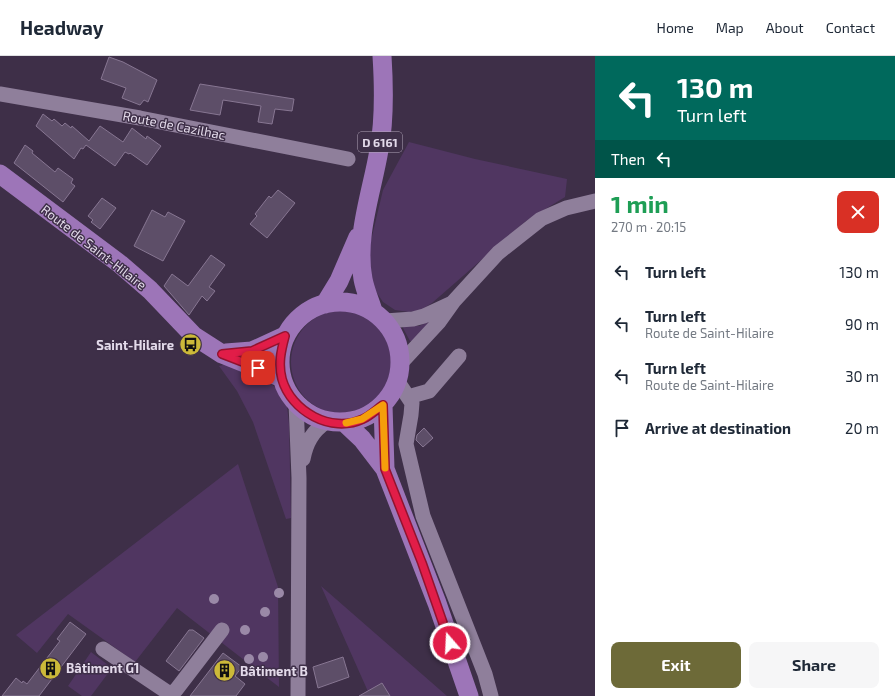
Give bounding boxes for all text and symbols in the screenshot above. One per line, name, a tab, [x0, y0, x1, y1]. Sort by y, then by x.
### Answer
text: Headway	[20, 16, 104, 39]
text: Home	[657, 19, 694, 36]
text: Map	[716, 19, 744, 36]
text: About	[766, 19, 804, 36]
text: Contact	[826, 19, 875, 36]
text: 130 m	[677, 70, 753, 104]
icon: left	[611, 72, 663, 124]
text: Turn left	[677, 104, 747, 126]
street label: Route de Cazilhac	[121, 107, 227, 143]
road number: D 6161	[358, 132, 402, 152]
icon: left	[653, 148, 675, 170]
text: Then	[611, 150, 645, 168]
text: 1 min	[611, 189, 669, 218]
button: close	[837, 191, 879, 233]
street label: Route de Saint-Hilaire	[38, 201, 150, 293]
text: 270 m · 20:15	[611, 219, 686, 235]
icon: left	[611, 261, 633, 283]
text: Turn left	[645, 263, 706, 281]
text: 130 m	[839, 263, 879, 281]
text: Turn left	[645, 307, 706, 325]
icon: left	[611, 313, 633, 335]
text: 90 m	[845, 315, 879, 333]
text: Route de Saint-Hilaire	[645, 325, 774, 341]
bus stop icon: Saint-Hilaire	[177, 332, 203, 358]
place label: Saint-Hilaire	[96, 337, 174, 353]
pin	[241, 351, 275, 385]
icon: arrive	[247, 357, 269, 379]
text: Turn left	[645, 359, 706, 377]
icon: left	[611, 365, 633, 387]
text: 30 m	[845, 367, 879, 385]
text: Route de Saint-Hilaire	[645, 377, 774, 393]
icon: arrive	[611, 417, 633, 439]
text: Arrive at destination	[645, 419, 791, 437]
text: 20 m	[845, 419, 879, 437]
position arrow	[429, 622, 471, 664]
button: Exit	[611, 642, 741, 688]
button: Share	[749, 642, 879, 688]
building icon: Bâtiment G1	[37, 655, 63, 681]
building icon: Bâtiment B	[211, 658, 237, 684]
place label: Bâtiment G1	[66, 660, 139, 676]
place label: Bâtiment B	[240, 663, 308, 679]

